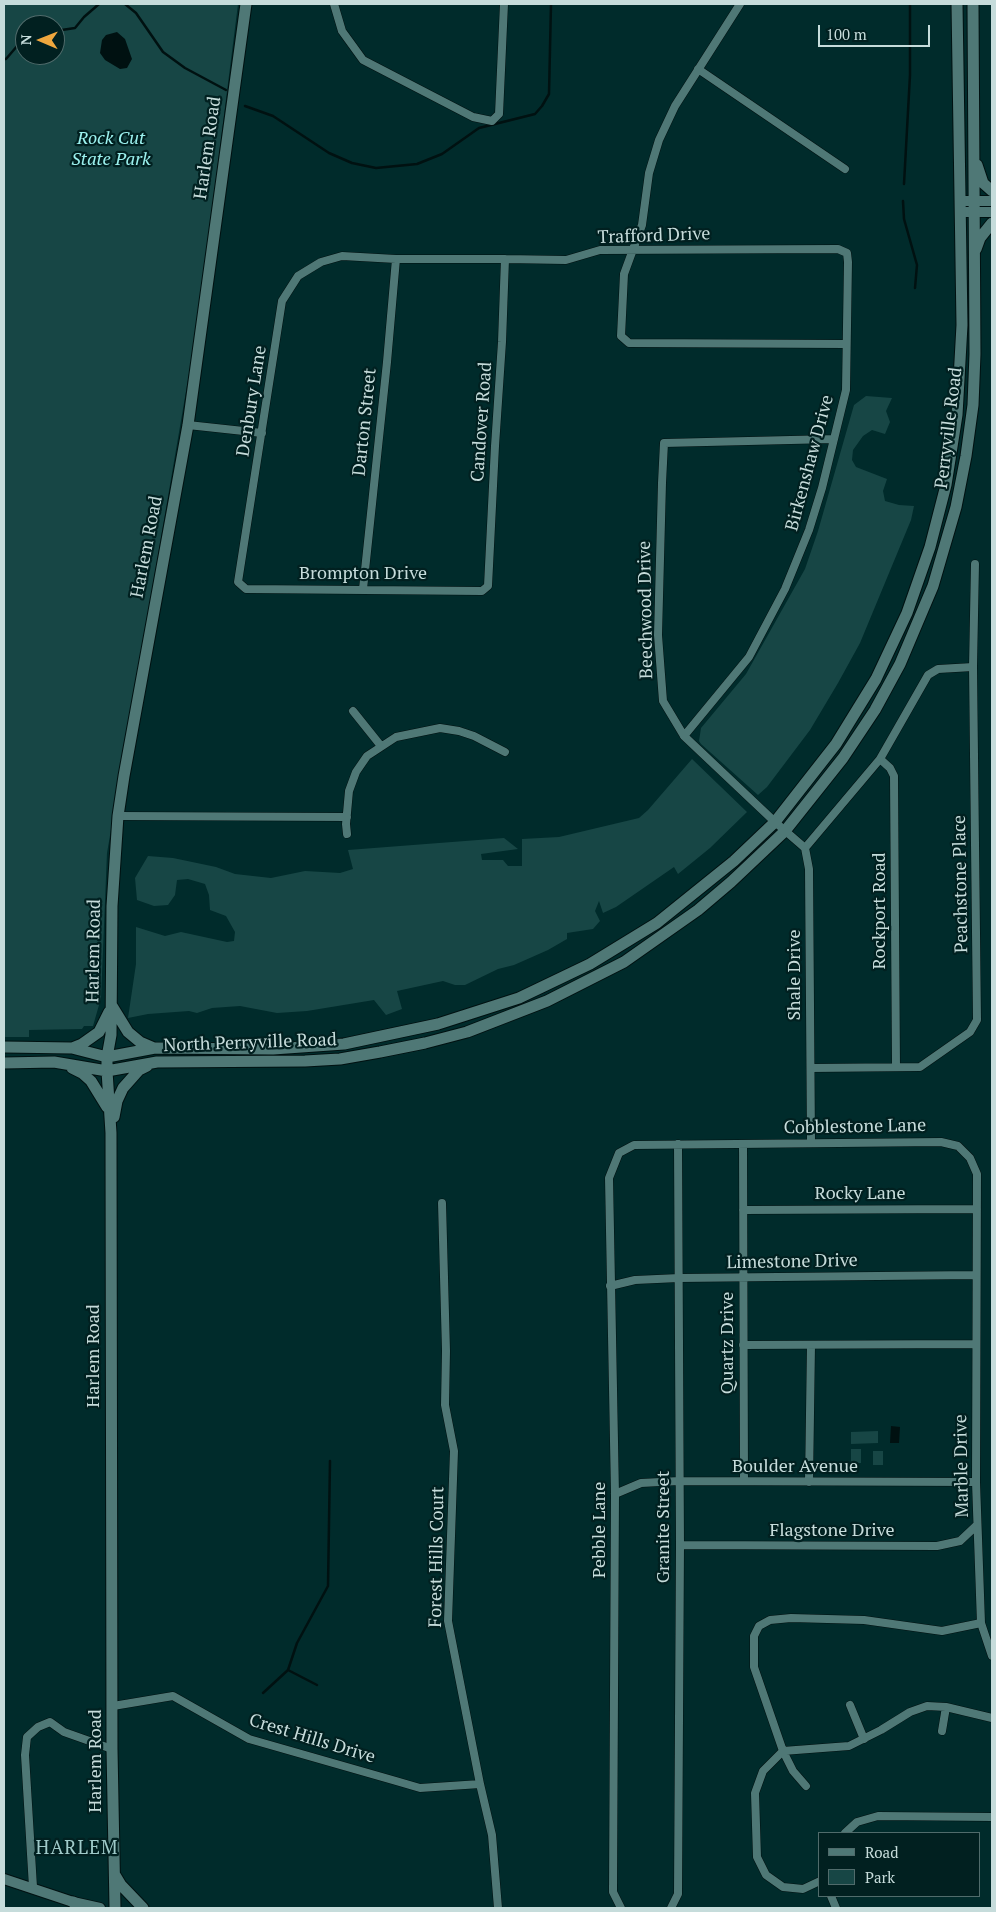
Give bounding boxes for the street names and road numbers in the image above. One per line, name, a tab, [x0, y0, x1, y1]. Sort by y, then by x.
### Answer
street label: Harlem Road	[190, 95, 226, 201]
street label: Trafford Drive	[597, 223, 711, 249]
street label: Denbury Lane	[233, 344, 271, 458]
street label: Candover Road	[467, 361, 497, 483]
street label: Perryville Road	[931, 366, 967, 490]
street label: Darton Street	[349, 367, 381, 477]
street label: Birkenshaw Drive	[781, 393, 839, 533]
street label: Harlem Road	[127, 494, 167, 600]
street label: Beechwood Drive	[634, 541, 658, 679]
street label: Brompton Drive	[299, 563, 427, 585]
street label: Peachstone Place	[949, 815, 973, 953]
street label: Rockport Road	[869, 852, 891, 970]
street label: Harlem Road	[82, 899, 106, 1003]
street label: Shale Drive	[784, 929, 806, 1021]
street label: North Perryville Road	[163, 1029, 337, 1057]
street label: Cobblestone Lane	[784, 1115, 926, 1139]
street label: Rocky Lane	[815, 1183, 905, 1205]
street label: Limestone Drive	[726, 1250, 858, 1274]
street label: Quartz Drive	[717, 1292, 739, 1394]
street label: Harlem Road	[83, 1304, 105, 1408]
street label: Marble Drive	[950, 1414, 974, 1518]
street label: Boulder Avenue	[732, 1456, 858, 1478]
street label: Granite Street	[653, 1471, 675, 1583]
street label: Pebble Lane	[589, 1482, 611, 1578]
street label: Forest Hills Court	[425, 1486, 449, 1628]
street label: Flagstone Drive	[769, 1520, 895, 1542]
street label: Harlem Road	[85, 1709, 107, 1813]
street label: Crest Hills Drive	[246, 1710, 378, 1768]

